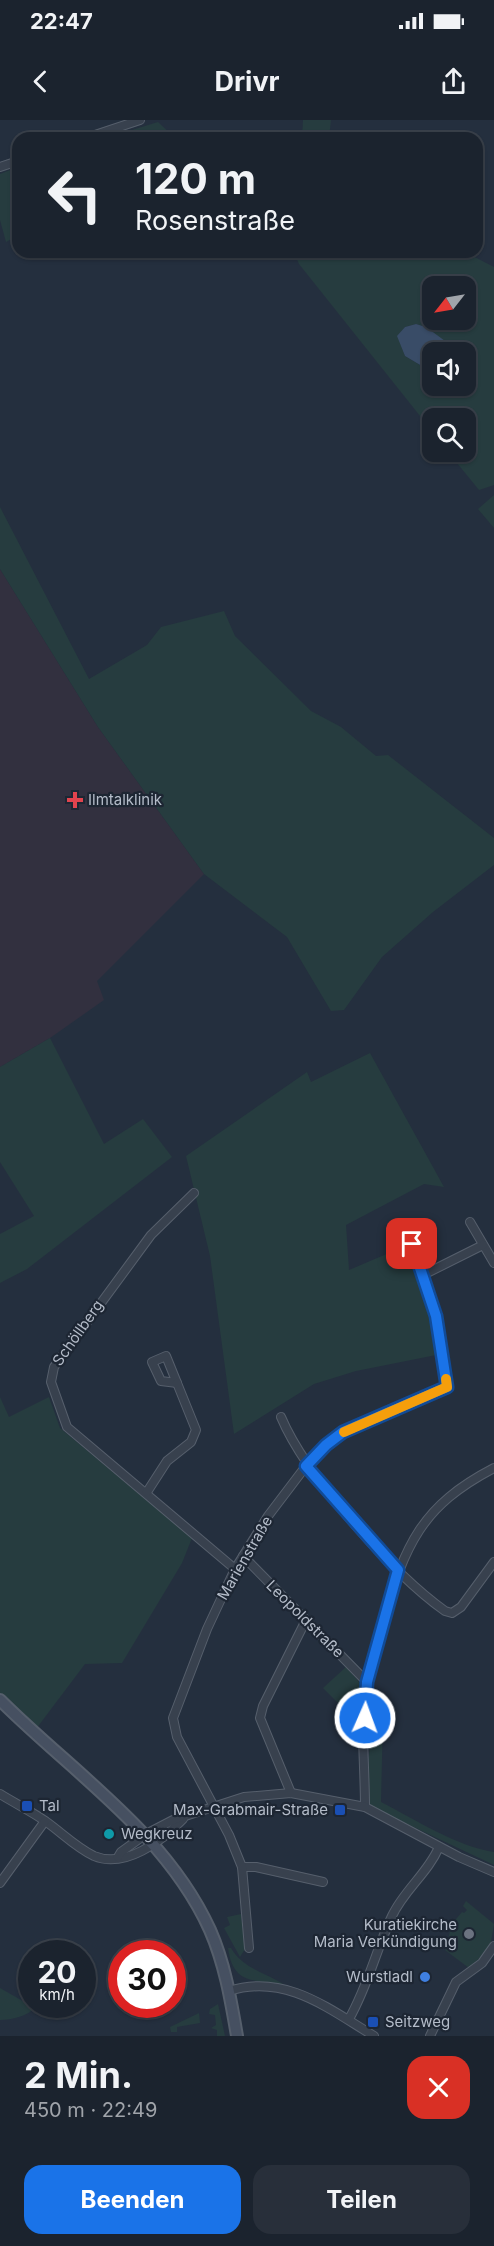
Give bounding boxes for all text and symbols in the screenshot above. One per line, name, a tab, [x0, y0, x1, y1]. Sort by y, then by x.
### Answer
text: 22:47	[30, 8, 93, 34]
icon: back	[24, 65, 57, 98]
text: Drivr	[214, 65, 280, 98]
icon: share	[437, 65, 470, 98]
text: 120 m	[135, 153, 256, 204]
icon: left	[36, 156, 114, 234]
text: Rosenstraße	[135, 204, 295, 237]
north arrow	[422, 276, 476, 330]
map controls	[422, 276, 476, 462]
button: sound	[422, 342, 476, 396]
button: search	[422, 408, 476, 462]
place label: Ilmtalklinik	[88, 790, 163, 809]
marker: Ilmtalklinik	[66, 791, 84, 809]
pin	[386, 1218, 437, 1269]
icon: arrive	[395, 1227, 428, 1260]
street label: Schöllberg	[48, 1296, 107, 1369]
street label: Marienstraße	[213, 1512, 276, 1603]
street label: Leopoldstraße	[263, 1576, 348, 1661]
position arrow	[333, 1686, 397, 1750]
place label: Tal	[39, 1796, 60, 1815]
marker: Tal	[20, 1799, 34, 1813]
place label: Max-Grabmair-Straße	[173, 1800, 328, 1819]
marker: Max-Grabmair-Straße	[333, 1803, 347, 1817]
place label: Wegkreuz	[121, 1824, 193, 1843]
marker: Wegkreuz	[102, 1827, 116, 1841]
place label: Kuratiekirche Maria Verkündigung	[314, 1915, 457, 1951]
marker: Kuratiekirche Maria Verkündigung	[462, 1927, 476, 1941]
speed limit sign: 30	[108, 1940, 186, 2018]
text: 20	[37, 1954, 77, 1990]
place label: Wurstladl	[346, 1967, 413, 1986]
marker: Wurstladl	[418, 1970, 432, 1984]
text: km/h	[39, 1985, 75, 2004]
place label: Seitzweg	[385, 2012, 450, 2031]
marker: Seitzweg	[366, 2015, 380, 2029]
text: 2 Min.	[24, 2053, 133, 2097]
button: close	[407, 2056, 470, 2119]
text: 450 m · 22:49	[24, 2098, 157, 2122]
button: Beenden	[24, 2165, 241, 2234]
button: Teilen	[253, 2165, 470, 2234]

